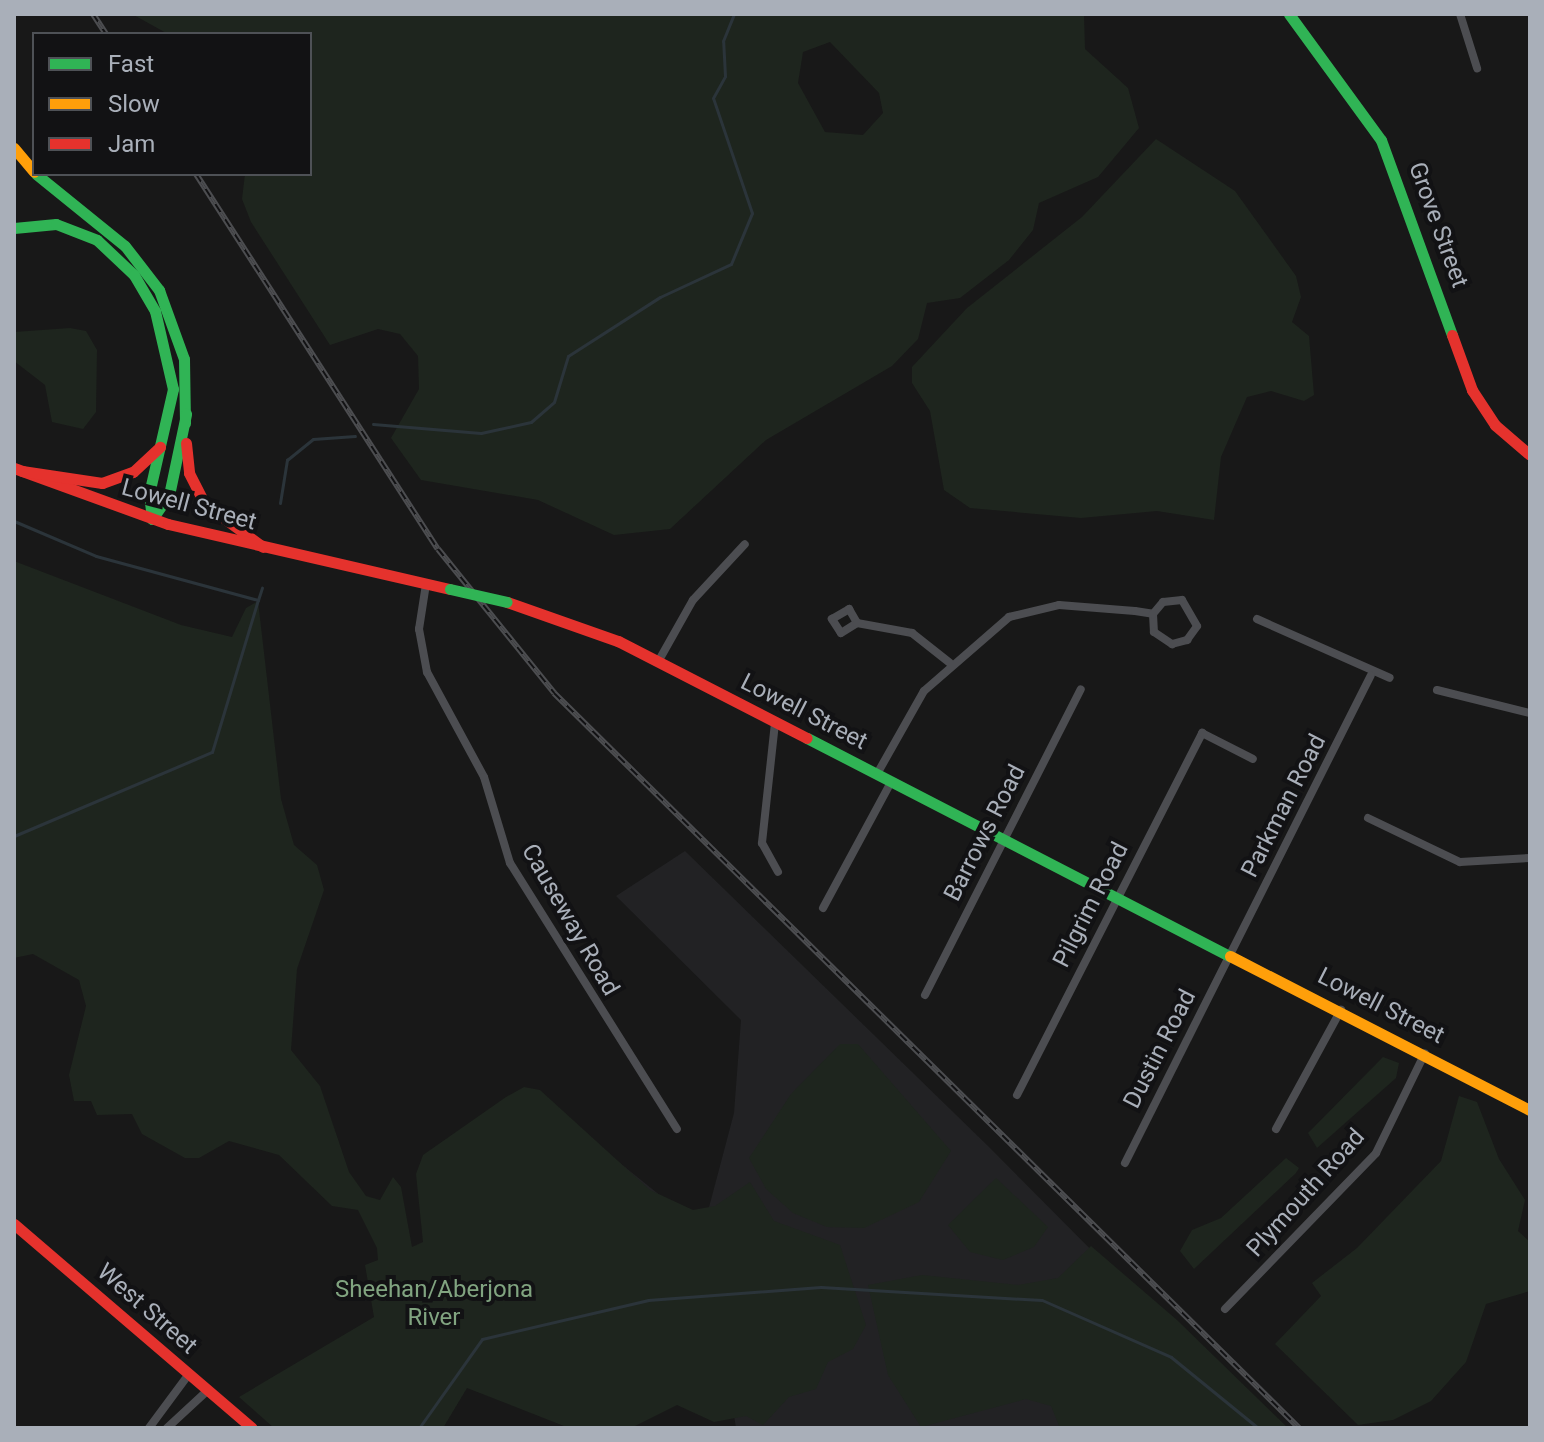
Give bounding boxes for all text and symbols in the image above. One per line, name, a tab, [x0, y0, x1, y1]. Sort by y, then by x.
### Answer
legend	[32, 32, 312, 176]
text: Fast	[108, 50, 154, 78]
text: Slow	[108, 90, 160, 118]
text: Jam	[108, 130, 155, 158]
street label: Grove Street	[1402, 158, 1474, 292]
street label: Lowell Street	[118, 473, 260, 537]
street label: Lowell Street	[736, 668, 872, 756]
street label: Parkman Road	[1236, 730, 1332, 882]
street label: Barrows Road	[938, 760, 1032, 906]
street label: Pilgrim Road	[1047, 838, 1135, 972]
street label: Causeway Road	[515, 839, 625, 1001]
street label: Lowell Street	[1313, 962, 1449, 1050]
street label: Dustin Road	[1118, 985, 1202, 1113]
street label: Plymouth Road	[1241, 1123, 1371, 1263]
street label: West Street	[91, 1258, 203, 1360]
park label: Sheehan/Aberjona River	[335, 1276, 533, 1332]

